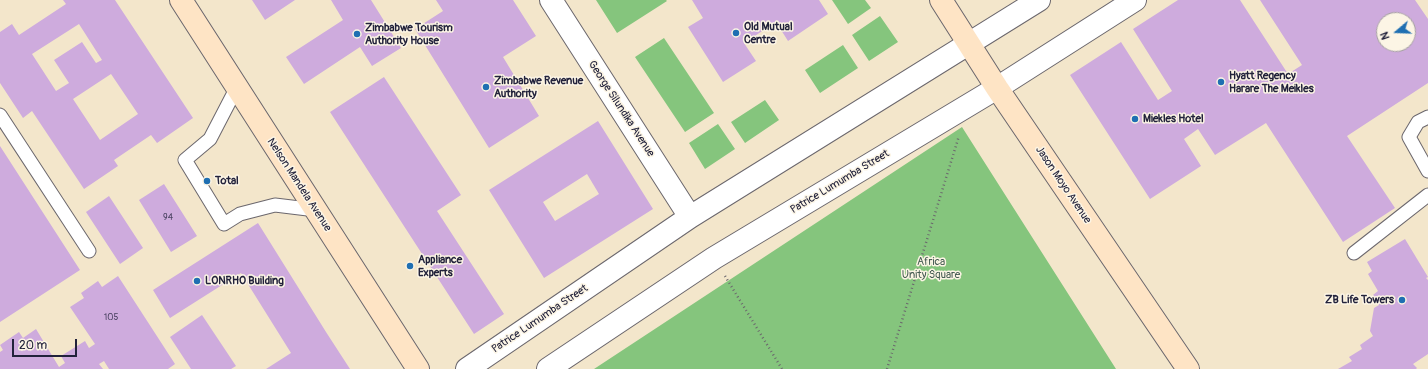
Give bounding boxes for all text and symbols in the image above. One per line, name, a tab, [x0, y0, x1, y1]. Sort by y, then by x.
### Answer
north arrow	[1376, 12, 1416, 52]
place label: Old Mutual Centre	[744, 20, 793, 46]
place label: Zimbabwe Tourism Authority House	[365, 21, 453, 47]
marker: Old Mutual Centre	[731, 28, 741, 38]
marker: Zimbabwe Tourism Authority House	[352, 29, 362, 39]
text: N	[1378, 30, 1392, 41]
street label: George Silundika Avenue	[585, 58, 657, 160]
place label: Hyatt Regency Harare The Meikles	[1229, 69, 1314, 95]
place label: Zimbabwe Revenue Authority	[494, 74, 583, 100]
marker: Hyatt Regency Harare The Meikles	[1216, 77, 1226, 87]
marker: Zimbabwe Revenue Authority	[481, 82, 491, 92]
place label: Miekles Hotel	[1143, 112, 1204, 126]
marker: Miekles Hotel	[1130, 114, 1140, 124]
street label: Nelson Mandela Avenue	[264, 136, 334, 234]
street label: Jason Moyo Avenue	[1032, 144, 1094, 226]
street label: Patrice Lumumba Street	[788, 147, 892, 217]
place label: Total	[215, 174, 239, 188]
marker: Total	[202, 176, 212, 186]
house number: 94	[163, 213, 173, 223]
place label: Appliance Experts	[418, 253, 462, 279]
park label: Africa Unity Square	[902, 255, 960, 281]
marker: Appliance Experts	[405, 261, 415, 271]
place label: LONRHO Building	[205, 274, 284, 288]
marker: LONRHO Building	[192, 276, 202, 286]
street label: Patrice Lumumba Street	[489, 282, 591, 356]
place label: ZB Life Towers	[1325, 293, 1394, 307]
marker: ZB Life Towers	[1397, 295, 1407, 305]
house number: 105	[104, 313, 118, 323]
scale bar	[14, 331, 79, 357]
text: 20 m	[19, 338, 47, 353]

